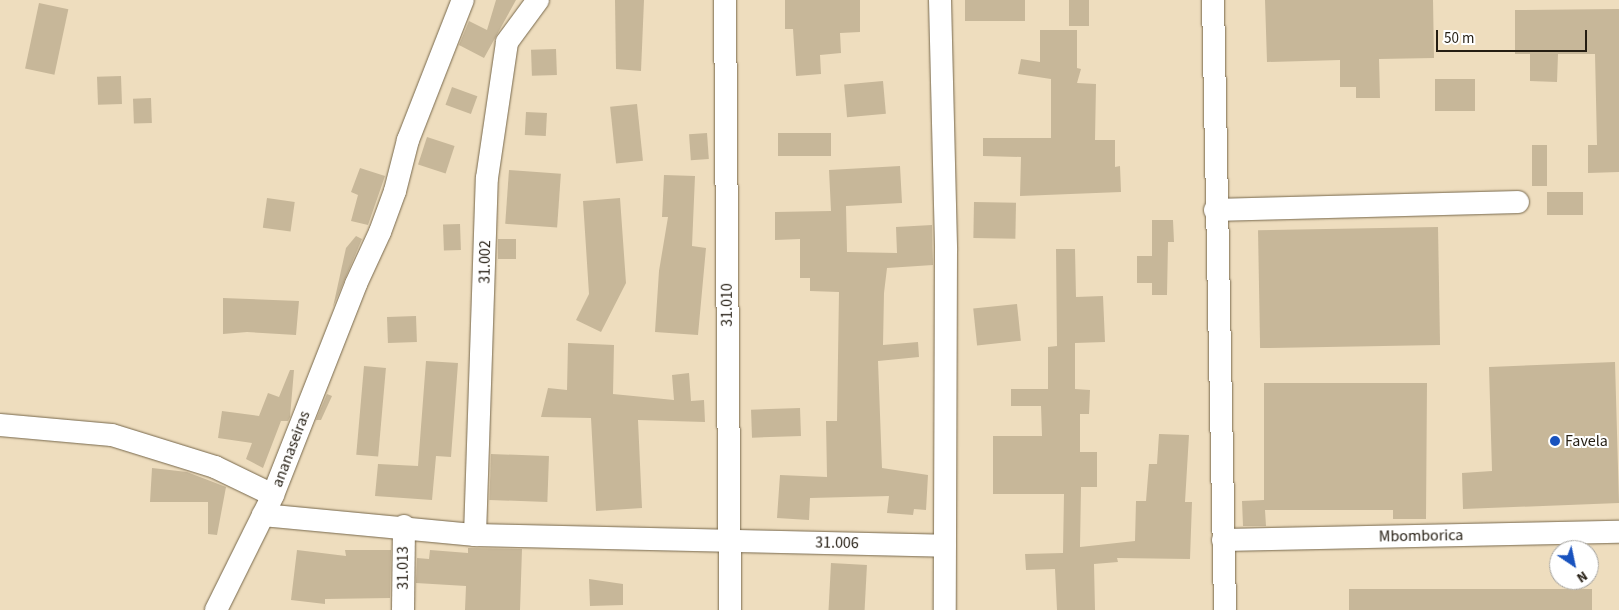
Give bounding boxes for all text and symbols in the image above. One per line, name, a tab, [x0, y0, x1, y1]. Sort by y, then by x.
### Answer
scale bar	[1439, 20, 1590, 52]
text: 50 m	[1444, 28, 1474, 49]
street label: 31.002	[475, 240, 495, 284]
street label: 31.010	[717, 283, 737, 327]
street label: ananaseiras	[268, 408, 314, 490]
place label: Favela	[1565, 431, 1608, 451]
marker: Favela	[1549, 435, 1561, 447]
street label: Mbomborica	[1379, 526, 1463, 546]
street label: 31.006	[815, 533, 859, 553]
north arrow	[1549, 540, 1599, 590]
street label: 31.013	[393, 546, 413, 590]
text: N	[1572, 566, 1591, 588]

